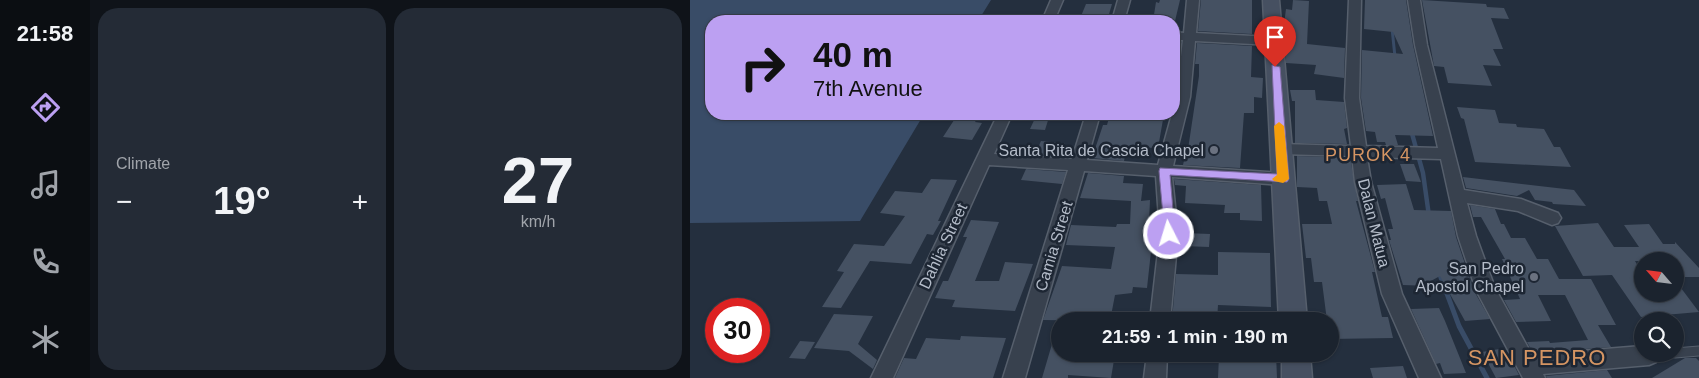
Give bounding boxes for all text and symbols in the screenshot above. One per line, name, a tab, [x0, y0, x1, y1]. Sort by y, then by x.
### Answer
pin	[1254, 16, 1296, 67]
text: 21:58	[17, 21, 73, 46]
icon: arrive	[1261, 23, 1289, 51]
icon: right	[730, 35, 795, 100]
text: 40 m	[813, 35, 893, 74]
text: 7th Avenue	[813, 76, 923, 101]
icon: directions	[28, 90, 63, 125]
place label: Santa Rita de Cascia Chapel	[999, 142, 1204, 159]
text: 27	[502, 144, 574, 217]
marker: Santa Rita de Cascia Chapel	[1208, 144, 1220, 156]
district label: PUROK 4	[1325, 145, 1411, 165]
text: Climate	[116, 155, 170, 172]
icon: music	[28, 167, 63, 202]
street label: Dalan Matua	[1355, 177, 1393, 269]
text: 19°	[213, 180, 271, 222]
text: −	[116, 186, 132, 217]
text: +	[352, 186, 368, 217]
street label: Camia Street	[1032, 198, 1076, 293]
street label: Dahlia Street	[916, 200, 970, 292]
position arrow	[1142, 207, 1194, 259]
text: km/h	[521, 213, 555, 230]
icon: phone	[28, 244, 63, 279]
north arrow	[1634, 252, 1684, 302]
map controls	[1634, 252, 1684, 362]
place label: San Pedro Apostol Chapel	[1415, 260, 1524, 295]
marker: San Pedro Apostol Chapel	[1528, 271, 1540, 283]
speed limit sign: 30	[705, 298, 770, 363]
button: search	[1634, 312, 1684, 362]
icon: climate	[28, 322, 63, 357]
text: 21:59 · 1 min · 190 m	[1102, 326, 1288, 347]
district label: SAN PEDRO	[1468, 345, 1606, 370]

